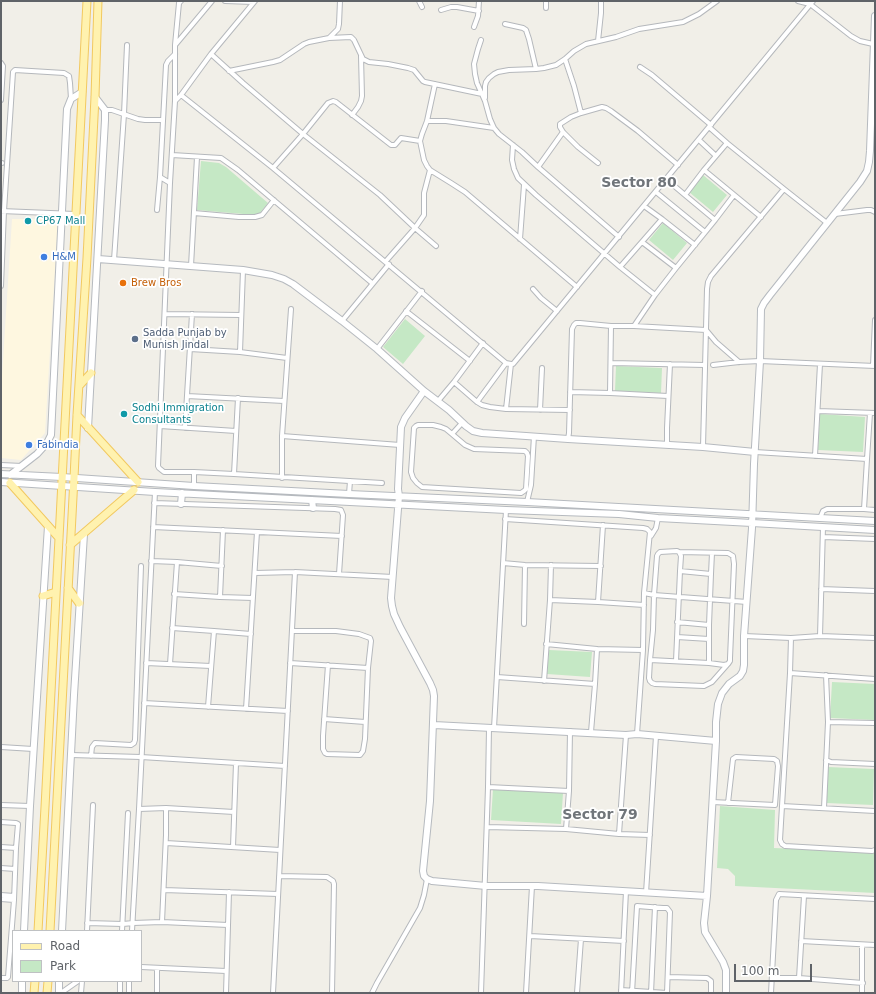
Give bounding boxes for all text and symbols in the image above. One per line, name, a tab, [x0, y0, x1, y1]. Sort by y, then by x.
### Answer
district label: Sector 80	[601, 175, 677, 191]
place label: CP67 Mall	[36, 215, 85, 227]
marker: CP67 Mall	[23, 216, 33, 226]
place label: H&M	[52, 251, 76, 263]
marker: H&M	[39, 252, 49, 262]
place label: Brew Bros	[131, 277, 181, 289]
marker: Brew Bros	[118, 278, 128, 288]
place label: Sadda Punjab by Munish Jindal	[143, 327, 227, 350]
marker: Sadda Punjab by Munish Jindal	[130, 334, 140, 344]
place label: Sodhi Immigration Consultants	[132, 402, 224, 426]
marker: Sodhi Immigration Consultants	[119, 409, 129, 419]
place label: Fabindia	[37, 439, 79, 451]
marker: Fabindia	[24, 440, 34, 450]
district label: Sector 79	[562, 807, 638, 823]
legend	[12, 930, 142, 982]
text: Road	[50, 939, 80, 953]
scale bar	[736, 956, 814, 982]
text: Park	[50, 959, 76, 973]
text: 100 m	[741, 964, 779, 978]

